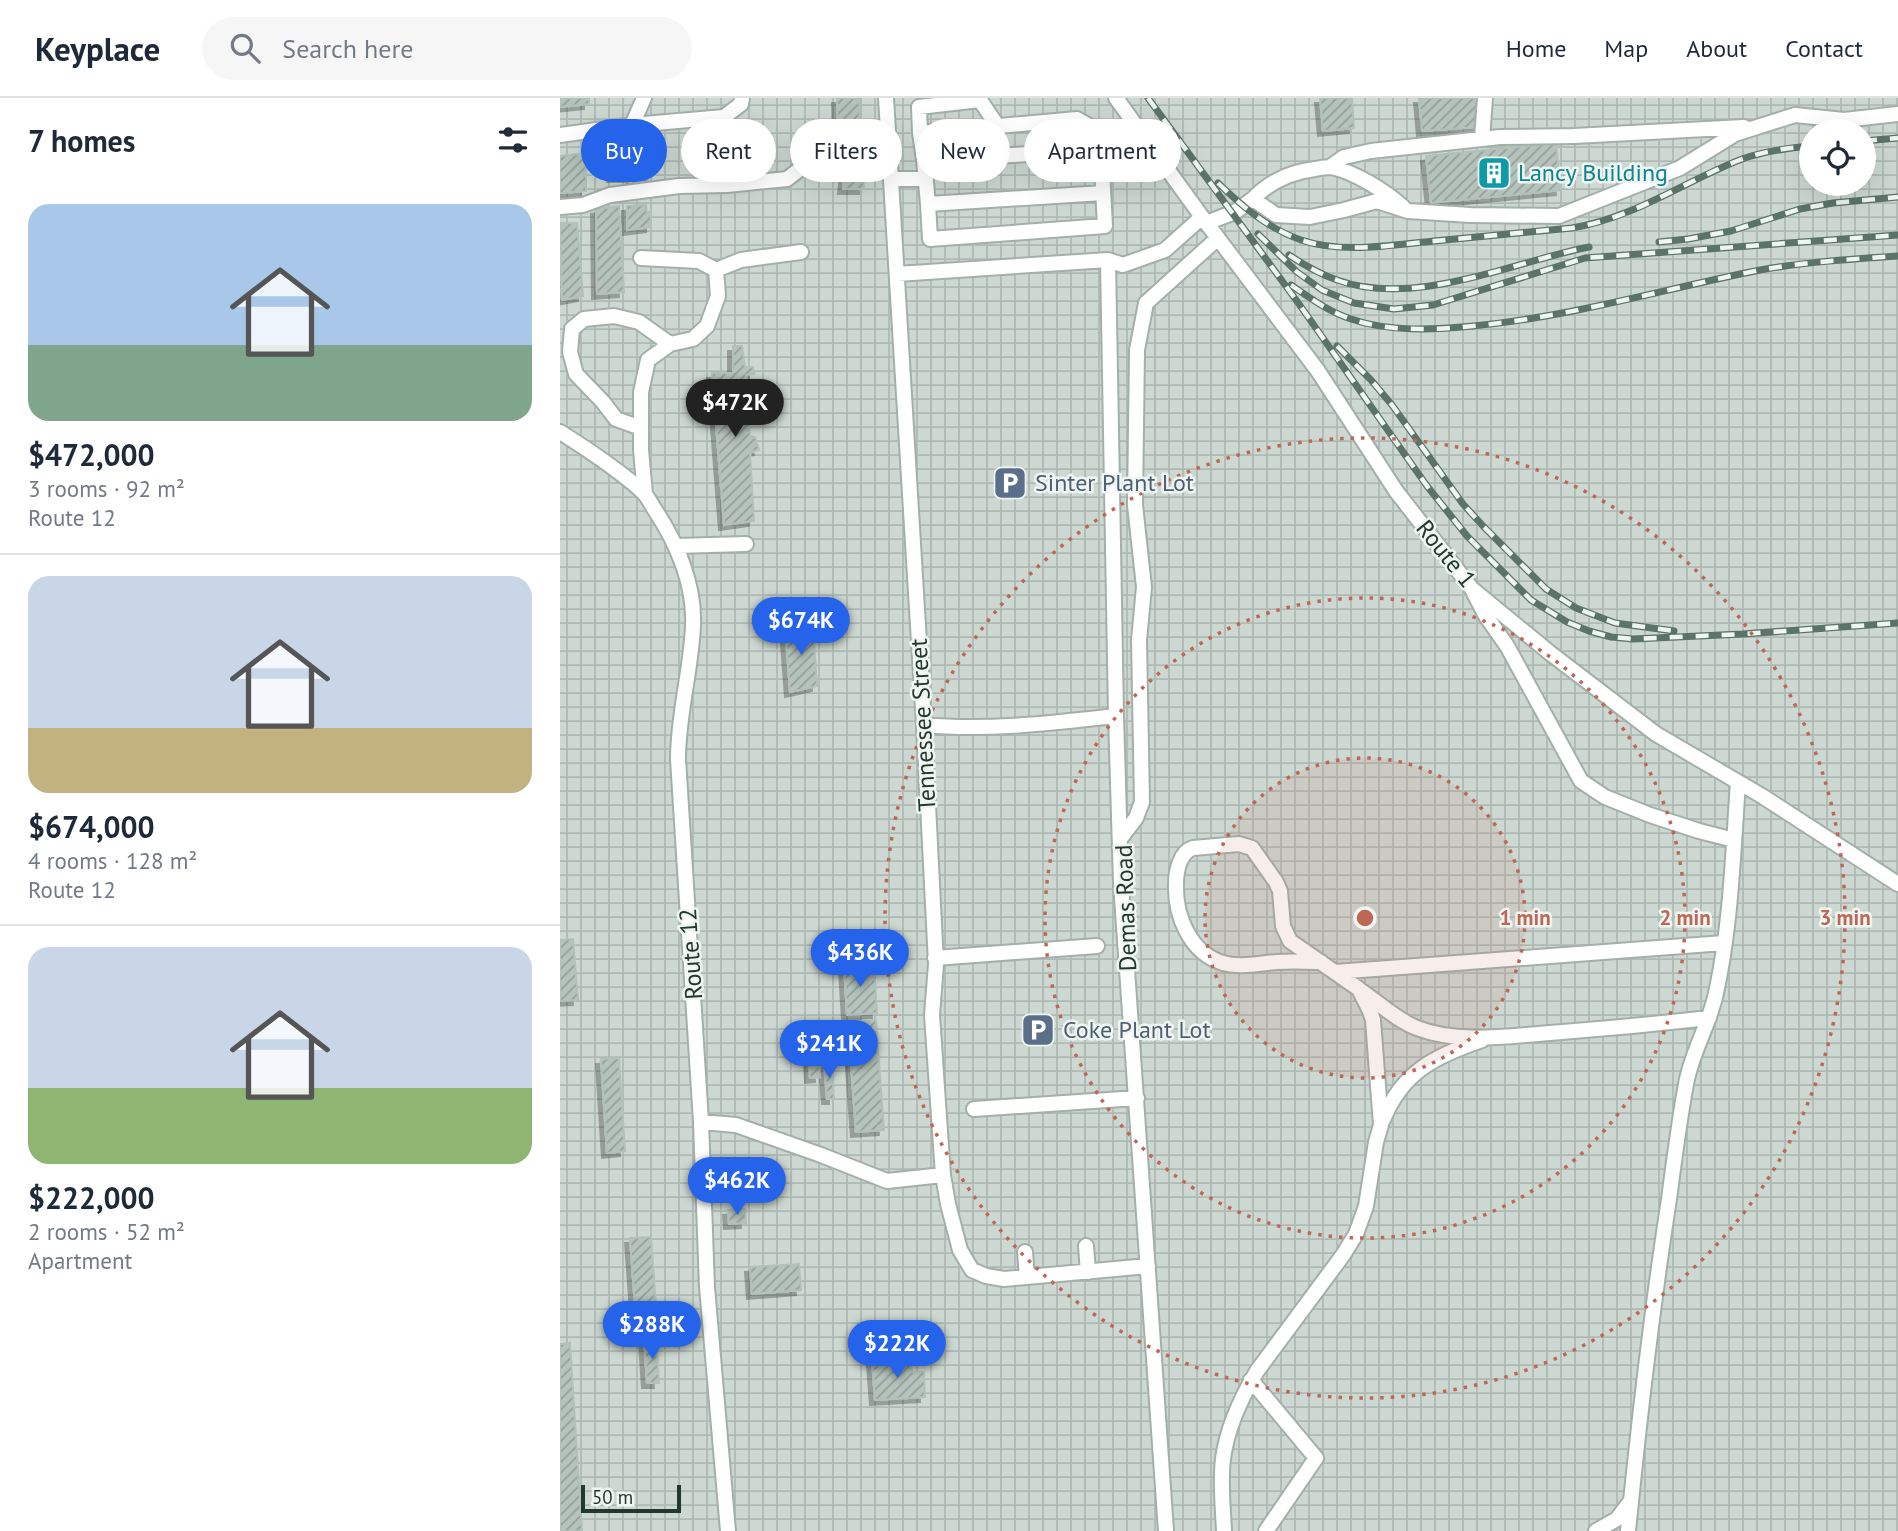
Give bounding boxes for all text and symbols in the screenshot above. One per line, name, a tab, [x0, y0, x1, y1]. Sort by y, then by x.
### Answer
search box	[202, 17, 692, 80]
text: Keyplace	[35, 27, 160, 70]
icon: search	[226, 29, 264, 67]
text: Search here	[282, 32, 413, 65]
text: Home	[1506, 33, 1566, 64]
text: Map	[1604, 33, 1648, 64]
text: About	[1686, 33, 1747, 64]
text: Contact	[1785, 33, 1863, 64]
chip: Buy	[581, 119, 667, 182]
chip: Rent	[681, 119, 776, 182]
chip: Filters	[790, 119, 902, 182]
chip: New	[916, 119, 1010, 182]
chip: Apartment	[1024, 119, 1181, 182]
map controls	[1799, 119, 1876, 196]
button: locate	[1799, 119, 1876, 196]
text: 7 homes	[28, 121, 136, 160]
icon: filters	[494, 121, 532, 159]
building icon: Lancy Building	[1475, 154, 1513, 192]
place label: Lancy Building	[1518, 157, 1668, 188]
icon: home	[217, 249, 343, 375]
pin: $472K	[686, 380, 784, 439]
text: $472K	[702, 387, 768, 416]
text: $472,000	[28, 435, 155, 474]
parking icon: Sinter Plant Lot	[991, 464, 1029, 502]
place label: Sinter Plant Lot	[1035, 467, 1194, 498]
text: 3 rooms · 92 m²	[28, 474, 185, 503]
text: Route 12	[28, 503, 116, 532]
street label: Route 1	[1410, 513, 1483, 594]
pin: $674K	[752, 598, 850, 657]
text: $674K	[768, 605, 834, 634]
icon: home	[217, 621, 343, 747]
street label: Tennessee Street	[902, 638, 943, 812]
text: $674,000	[28, 807, 155, 846]
street label: Demas Road	[1108, 844, 1143, 972]
text: 4 rooms · 128 m²	[28, 846, 197, 875]
text: Route 12	[28, 875, 116, 904]
text: 1 min	[1499, 904, 1551, 931]
text: 2 min	[1659, 904, 1711, 931]
text: 3 min	[1819, 904, 1871, 931]
centre of rings	[1353, 906, 1377, 930]
street label: Route 12	[672, 907, 709, 1001]
pin: $436K	[811, 930, 909, 989]
text: $436K	[827, 937, 893, 966]
icon: home	[217, 992, 343, 1118]
parking icon: Coke Plant Lot	[1019, 1011, 1057, 1049]
place label: Coke Plant Lot	[1063, 1014, 1211, 1045]
pin: $241K	[780, 1020, 878, 1080]
text: $241K	[796, 1028, 862, 1057]
pin: $462K	[688, 1158, 786, 1217]
text: $462K	[704, 1165, 770, 1194]
text: $222,000	[28, 1178, 155, 1217]
text: 2 rooms · 52 m²	[28, 1217, 185, 1246]
text: Apartment	[28, 1246, 132, 1275]
pin: $288K	[603, 1302, 701, 1361]
text: $288K	[619, 1309, 685, 1338]
pin: $222K	[848, 1320, 946, 1380]
text: $222K	[864, 1328, 930, 1357]
scale bar	[581, 1482, 681, 1514]
text: 50 m	[592, 1485, 633, 1509]

